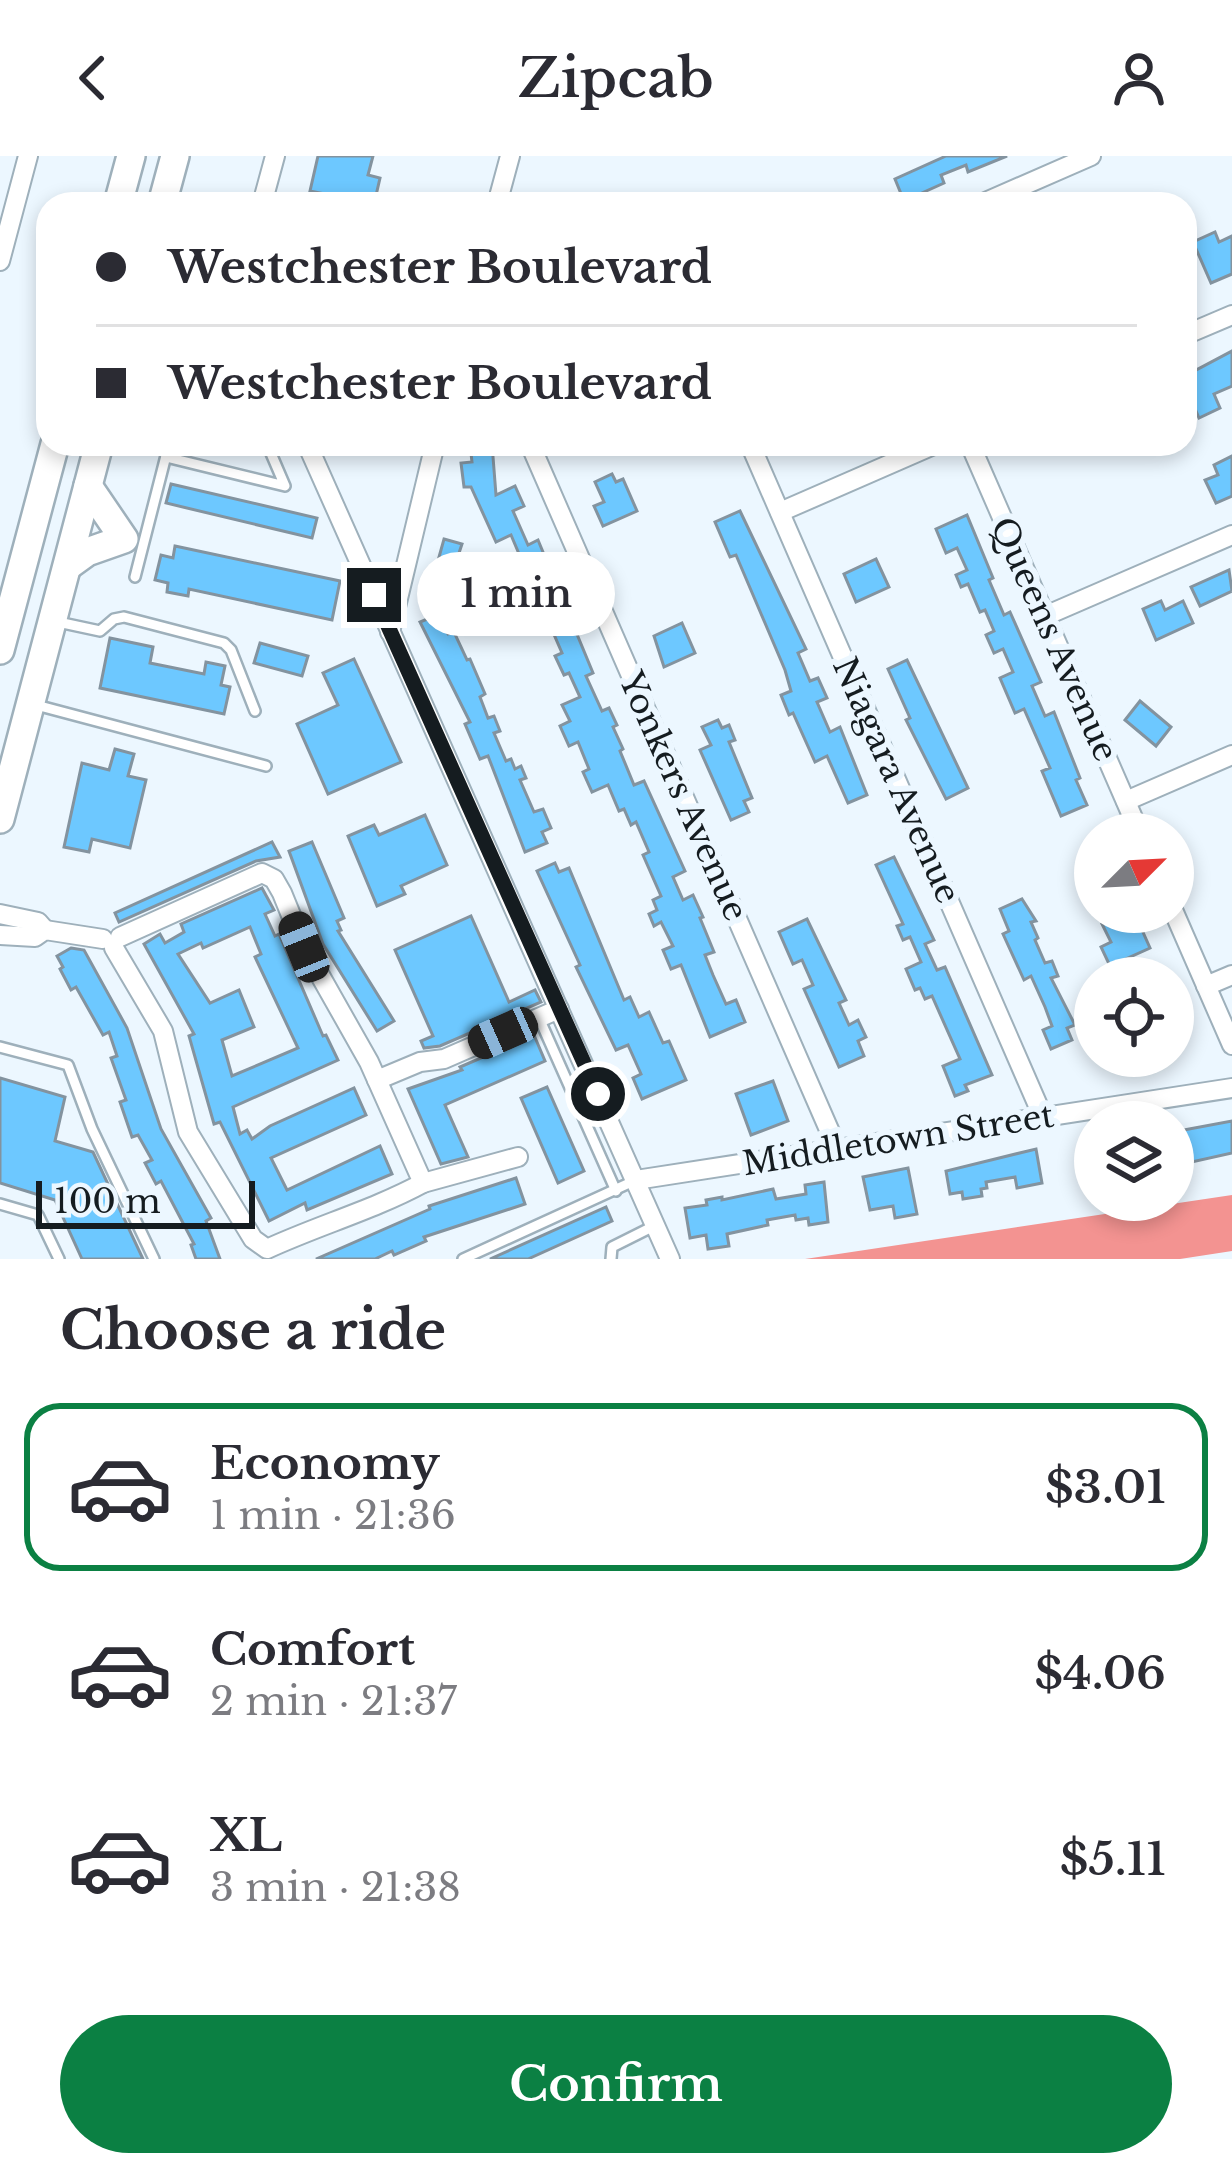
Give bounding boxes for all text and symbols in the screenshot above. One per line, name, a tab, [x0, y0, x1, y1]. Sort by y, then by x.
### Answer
icon: back	[60, 45, 126, 111]
text: Zipcab	[518, 45, 714, 112]
icon: person	[1106, 45, 1172, 111]
text: Westchester Boulevard	[168, 239, 712, 295]
text: Westchester Boulevard	[168, 355, 712, 411]
street label: Queens Avenue	[982, 511, 1127, 768]
callout: 1 min	[416, 553, 614, 637]
route end	[347, 568, 401, 622]
text: 1 min	[460, 569, 572, 618]
street label: Niagara Avenue	[824, 651, 969, 909]
street label: Yonkers Avenue	[610, 665, 757, 927]
north arrow	[1074, 813, 1194, 933]
map controls	[1074, 813, 1194, 1221]
car	[274, 907, 334, 987]
button: locate	[1074, 957, 1194, 1077]
car	[463, 1002, 543, 1064]
route start	[571, 1067, 625, 1121]
street label: Middletown Street	[740, 1095, 1057, 1184]
button: layers	[1074, 1101, 1194, 1221]
scale bar	[36, 1175, 255, 1228]
text: 100 m	[54, 1181, 161, 1222]
text: Choose a ride	[60, 1297, 446, 1364]
icon: car	[66, 1433, 174, 1541]
text: Economy	[210, 1435, 440, 1491]
text: $3.01	[1045, 1459, 1166, 1515]
text: 1 min · 21:36	[210, 1491, 456, 1540]
icon: car	[66, 1619, 174, 1727]
text: Comfort	[210, 1621, 415, 1677]
text: $4.06	[1034, 1645, 1166, 1701]
text: 2 min · 21:37	[210, 1677, 457, 1726]
icon: car	[66, 1805, 174, 1913]
text: XL	[210, 1807, 282, 1863]
text: $5.11	[1060, 1831, 1166, 1887]
text: 3 min · 21:38	[210, 1863, 461, 1912]
button: Confirm	[60, 2015, 1172, 2153]

